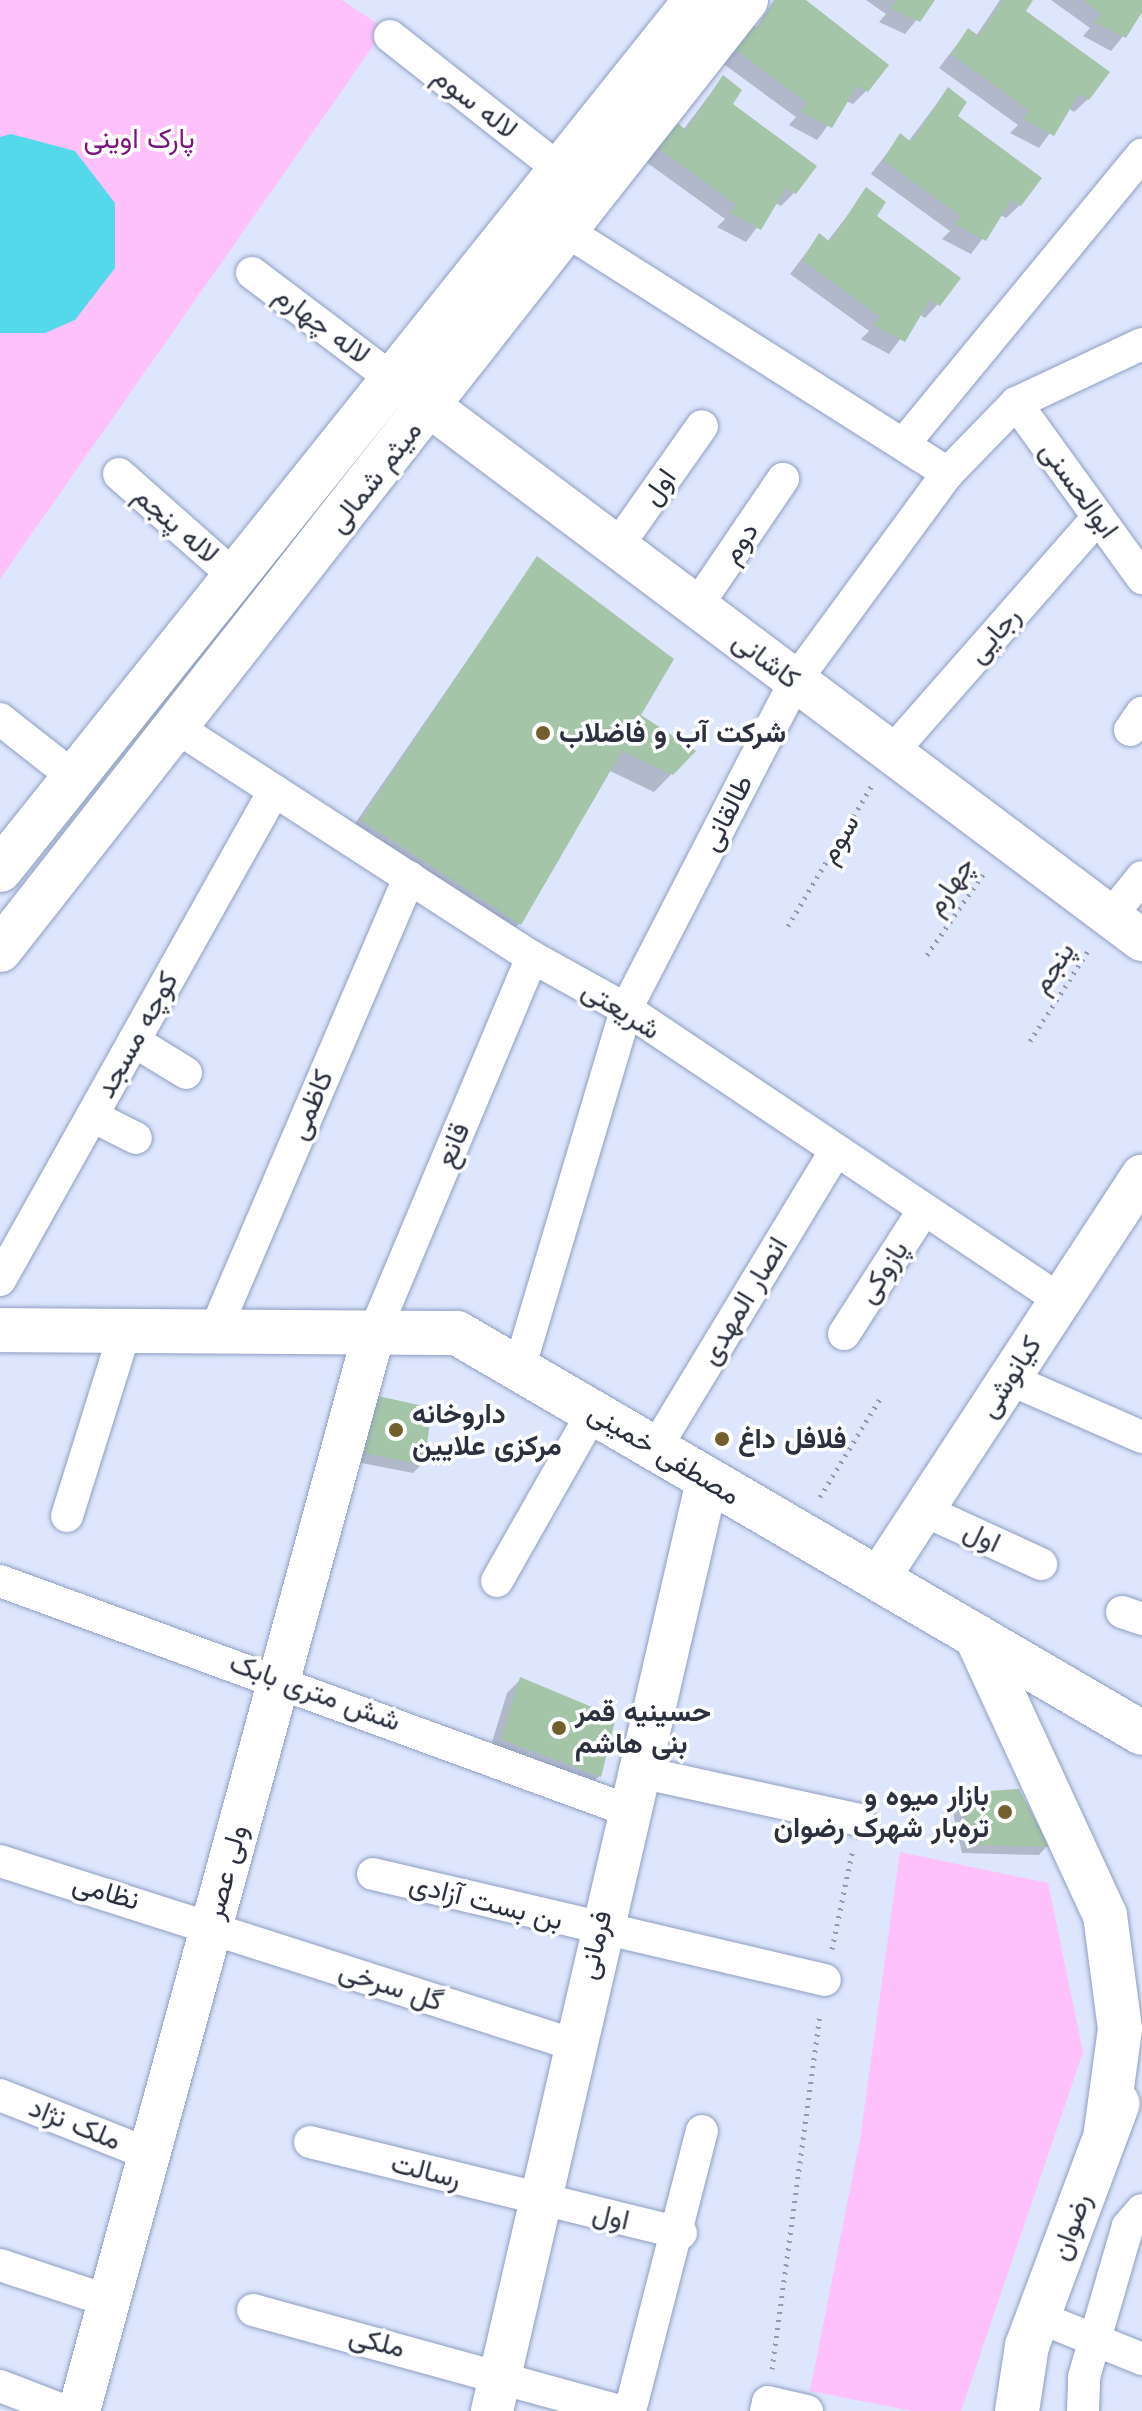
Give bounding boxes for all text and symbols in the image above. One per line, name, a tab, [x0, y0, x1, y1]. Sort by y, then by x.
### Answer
street label: لاله سوم	[426, 60, 524, 146]
park label: پارک اوینی	[83, 122, 195, 156]
street label: لاله چهارم	[268, 278, 376, 372]
street label: میثم شمالی	[321, 414, 429, 540]
street label: ابوالحسنی	[1032, 435, 1126, 545]
street label: اول	[635, 462, 683, 512]
street label: لاله پنجم	[127, 479, 225, 571]
street label: دوم	[714, 516, 766, 570]
street label: رجایی	[960, 600, 1028, 670]
street label: کاشانی	[726, 624, 806, 696]
place label: شرکت آب و فاضلاب	[559, 716, 786, 750]
marker: شرکت آب و فاضلاب	[534, 724, 552, 742]
street label: طالقانی	[694, 769, 760, 857]
street label: سوم	[811, 808, 867, 870]
street label: چهارم	[918, 850, 982, 922]
street label: پنجم	[1024, 936, 1082, 1000]
street label: کوچه مسجد	[89, 966, 185, 1104]
street label: شریعتی	[576, 973, 666, 1047]
street label: کاظمی	[281, 1065, 341, 1145]
street label: قانع	[429, 1118, 477, 1172]
street label: انصار المهدی	[693, 1231, 795, 1371]
street label: پازوکی	[850, 1234, 916, 1310]
street label: کیانوشی	[971, 1330, 1049, 1424]
street label: مصطفی خمینی	[582, 1396, 746, 1512]
place label: داروخانه مرکزی علایین	[412, 1397, 562, 1463]
marker: داروخانه مرکزی علایین	[387, 1421, 405, 1439]
place label: فلافل داغ	[738, 1422, 847, 1456]
marker: فلافل داغ	[713, 1430, 731, 1448]
street label: اول	[958, 1514, 1006, 1560]
street label: شش متری بابک	[225, 1646, 405, 1738]
place label: حسینیه قمر بنی هاشم	[575, 1695, 711, 1761]
marker: حسینیه قمر بنی هاشم	[550, 1719, 568, 1737]
place label: بازار میوه و تره‌بار شهرک رضوان	[774, 1779, 989, 1845]
marker: بازار میوه و تره‌بار شهرک رضوان	[996, 1803, 1014, 1821]
street label: ولی عصر	[197, 1821, 255, 1923]
street label: نظامی	[69, 1866, 143, 1918]
street label: بن بست آزادی	[406, 1867, 566, 1937]
street label: فرمانی	[571, 1907, 619, 1983]
street label: گل سرخی	[335, 1953, 447, 2019]
street label: ملک نژاد	[24, 2090, 126, 2158]
street label: رسالت	[388, 2146, 464, 2196]
street label: رضوان	[1043, 2189, 1099, 2265]
street label: اول	[589, 2196, 633, 2238]
street label: ملکی	[346, 2319, 408, 2365]

